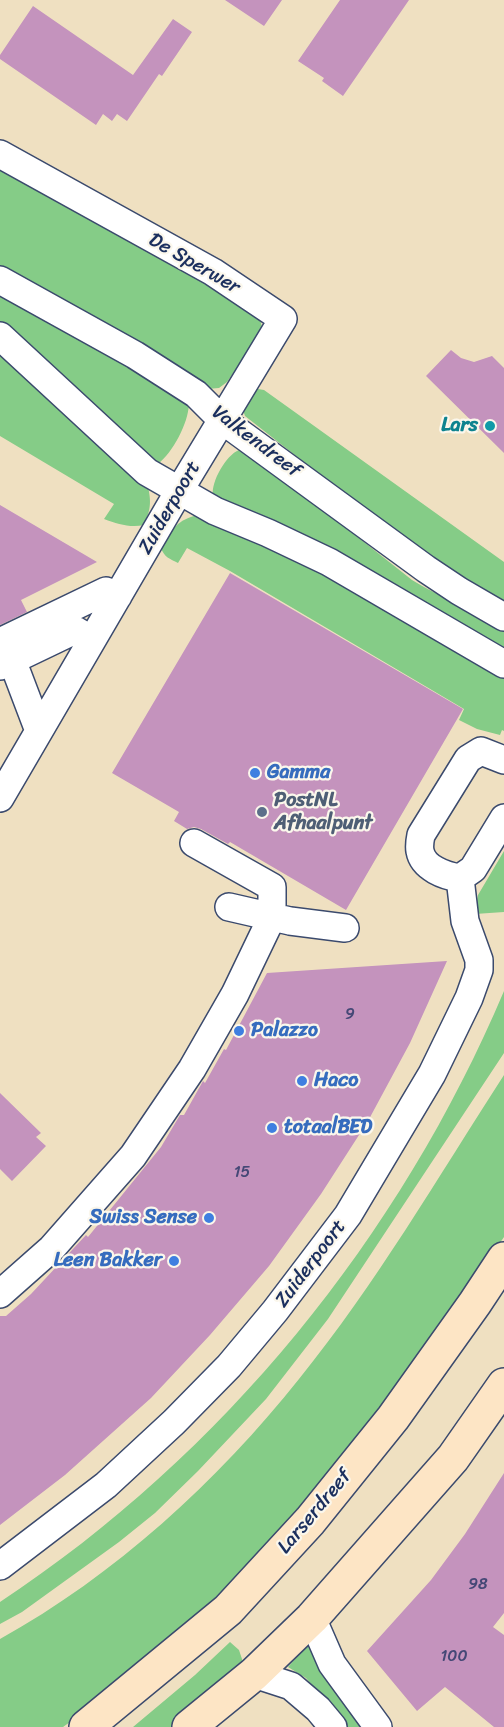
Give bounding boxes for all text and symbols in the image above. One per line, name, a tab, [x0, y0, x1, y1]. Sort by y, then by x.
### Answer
street label: De Sperwer	[144, 228, 244, 300]
street label: Valkendreef	[207, 401, 305, 483]
place label: Lars	[441, 414, 478, 438]
marker: Lars	[483, 419, 497, 433]
street label: Zuiderpoort	[134, 457, 206, 559]
place label: Gamma	[267, 761, 330, 785]
marker: Gamma	[248, 766, 262, 780]
place label: PostNL Afhaalpunt	[274, 789, 372, 836]
marker: PostNL Afhaalpunt	[255, 805, 269, 819]
house number: 9	[345, 1005, 355, 1025]
place label: Palazzo	[251, 1019, 318, 1043]
marker: Palazzo	[232, 1024, 246, 1038]
place label: Haco	[314, 1069, 358, 1093]
marker: Haco	[295, 1074, 309, 1088]
place label: totaalBED	[284, 1116, 372, 1140]
marker: totaalBED	[265, 1121, 279, 1135]
house number: 15	[234, 1163, 250, 1183]
place label: Swiss Sense	[89, 1206, 197, 1230]
marker: Swiss Sense	[202, 1211, 216, 1225]
street label: Zuiderpoort	[270, 1216, 352, 1312]
place label: Leen Bakker	[54, 1249, 162, 1273]
marker: Leen Bakker	[167, 1254, 181, 1268]
street label: Larserdreef	[273, 1465, 357, 1559]
house number: 98	[468, 1575, 488, 1595]
house number: 100	[440, 1647, 468, 1667]

